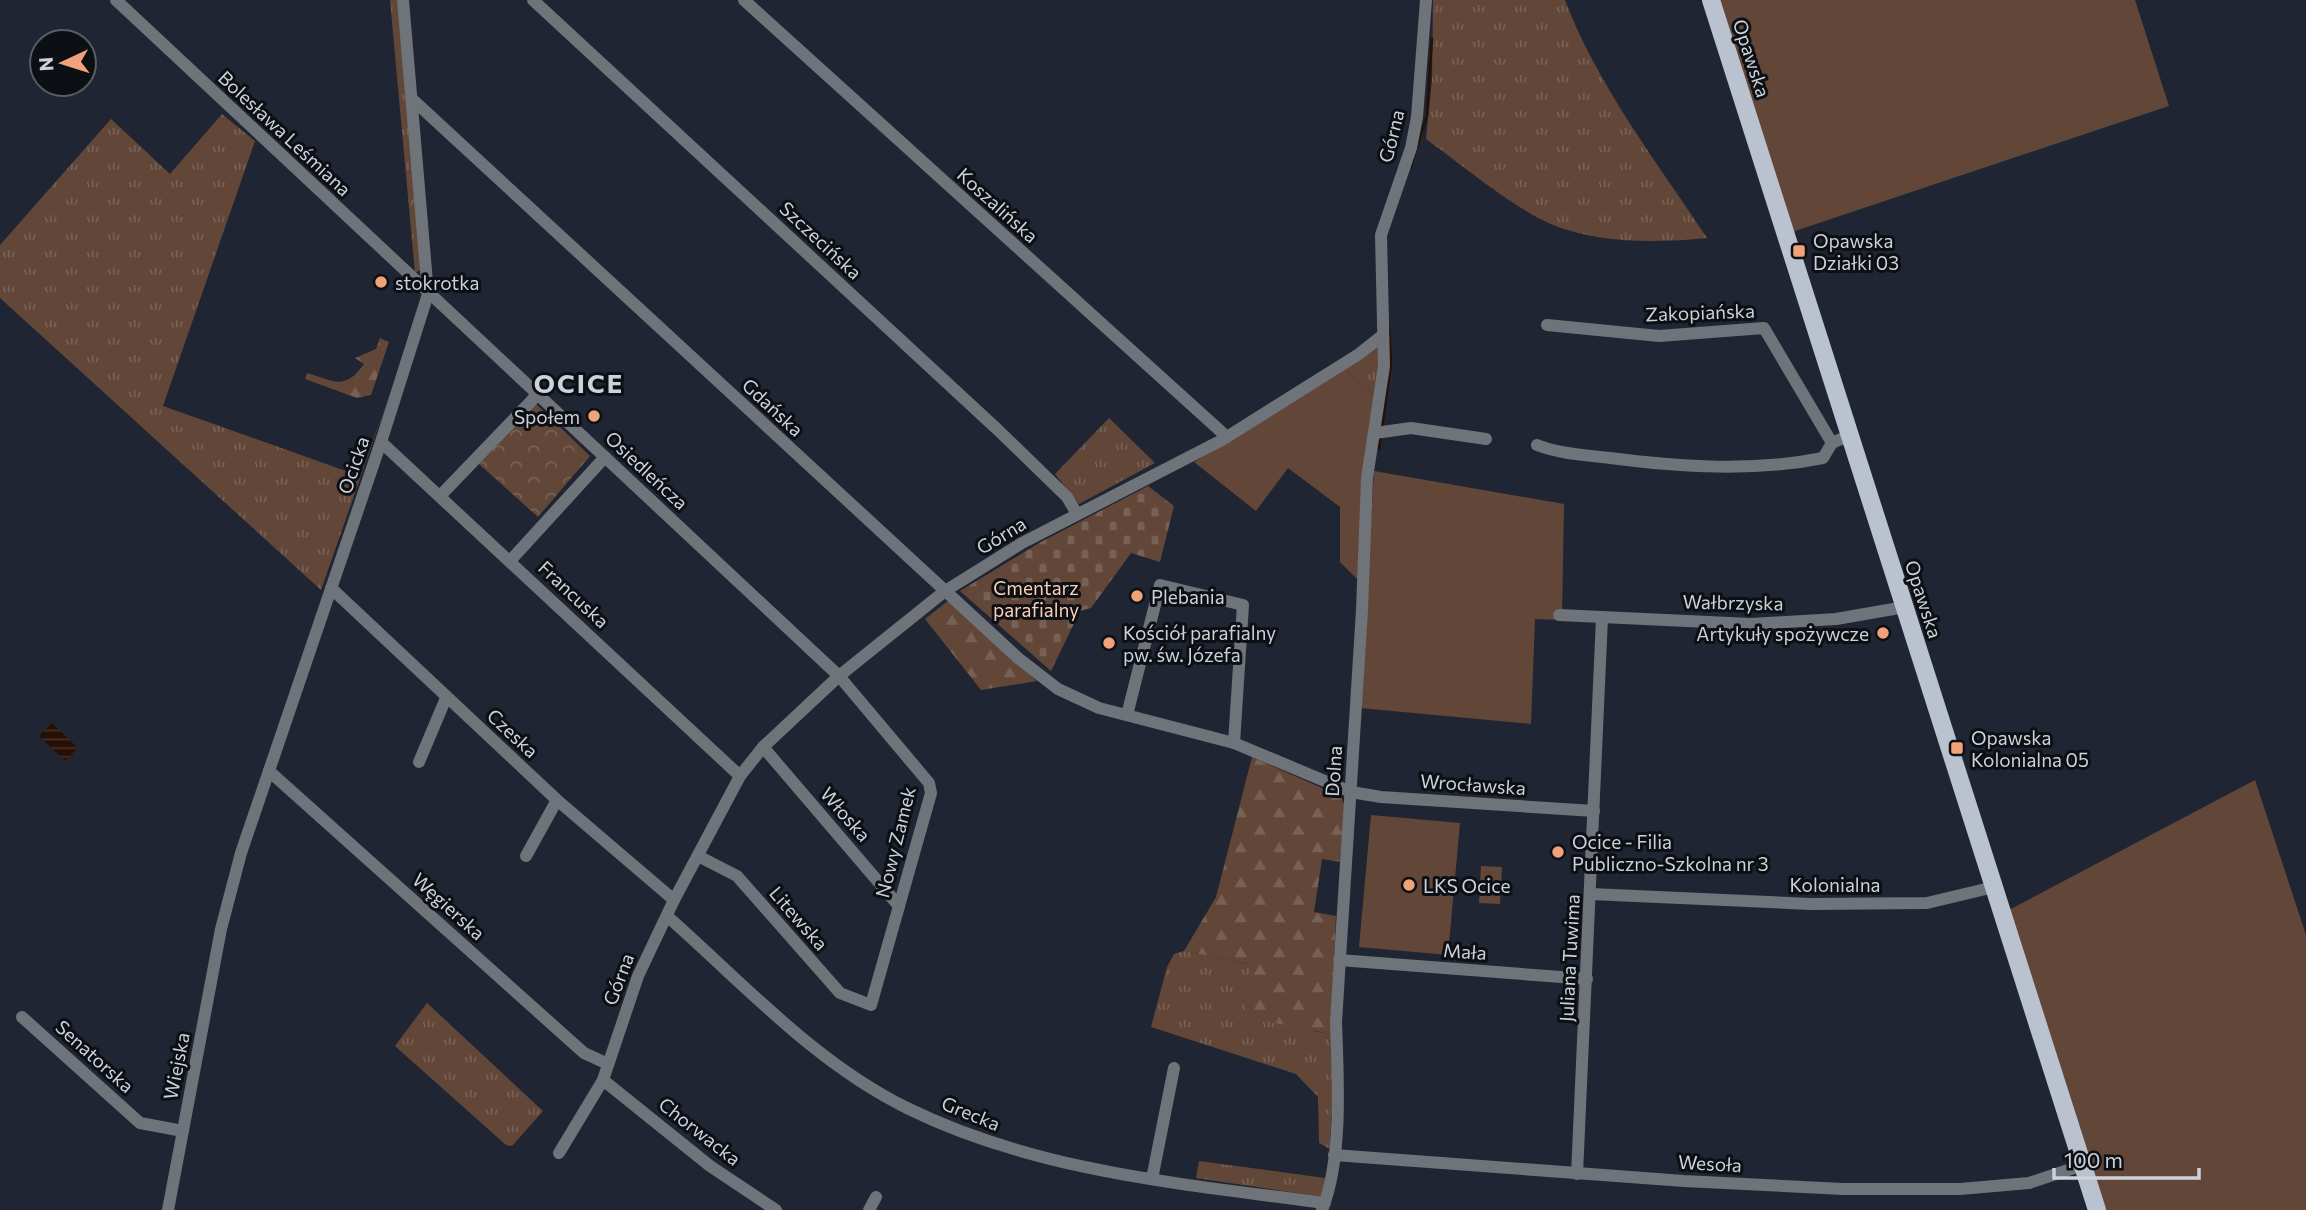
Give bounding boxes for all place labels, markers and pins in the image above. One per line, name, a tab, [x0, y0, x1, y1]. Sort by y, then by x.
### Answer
place label: Opawska Działki 03	[1813, 229, 1899, 274]
marker: Opawska Działki 03	[1791, 243, 1807, 259]
place label: stokrotka	[395, 271, 479, 294]
marker: stokrotka	[373, 274, 389, 290]
place label: Społem	[514, 405, 580, 428]
marker: Społem	[586, 408, 602, 424]
place label: Plebania	[1151, 585, 1225, 608]
marker: Plebania	[1129, 588, 1145, 604]
place label: Kościół parafialny pw. św. Józefa	[1123, 621, 1276, 666]
place label: Artykuły spożywcze	[1696, 622, 1869, 645]
marker: Artykuły spożywcze	[1875, 625, 1891, 641]
marker: Kościół parafialny pw. św. Józefa	[1101, 635, 1117, 651]
place label: Opawska Kolonialna 05	[1971, 726, 2089, 771]
marker: Opawska Kolonialna 05	[1949, 740, 1965, 756]
place label: Ocice - Filia Publiczno-Szkolna nr 3	[1572, 830, 1769, 875]
marker: Ocice - Filia Publiczno-Szkolna nr 3	[1550, 844, 1566, 860]
place label: LKS Ocice	[1423, 874, 1511, 897]
marker: LKS Ocice	[1401, 877, 1417, 893]

